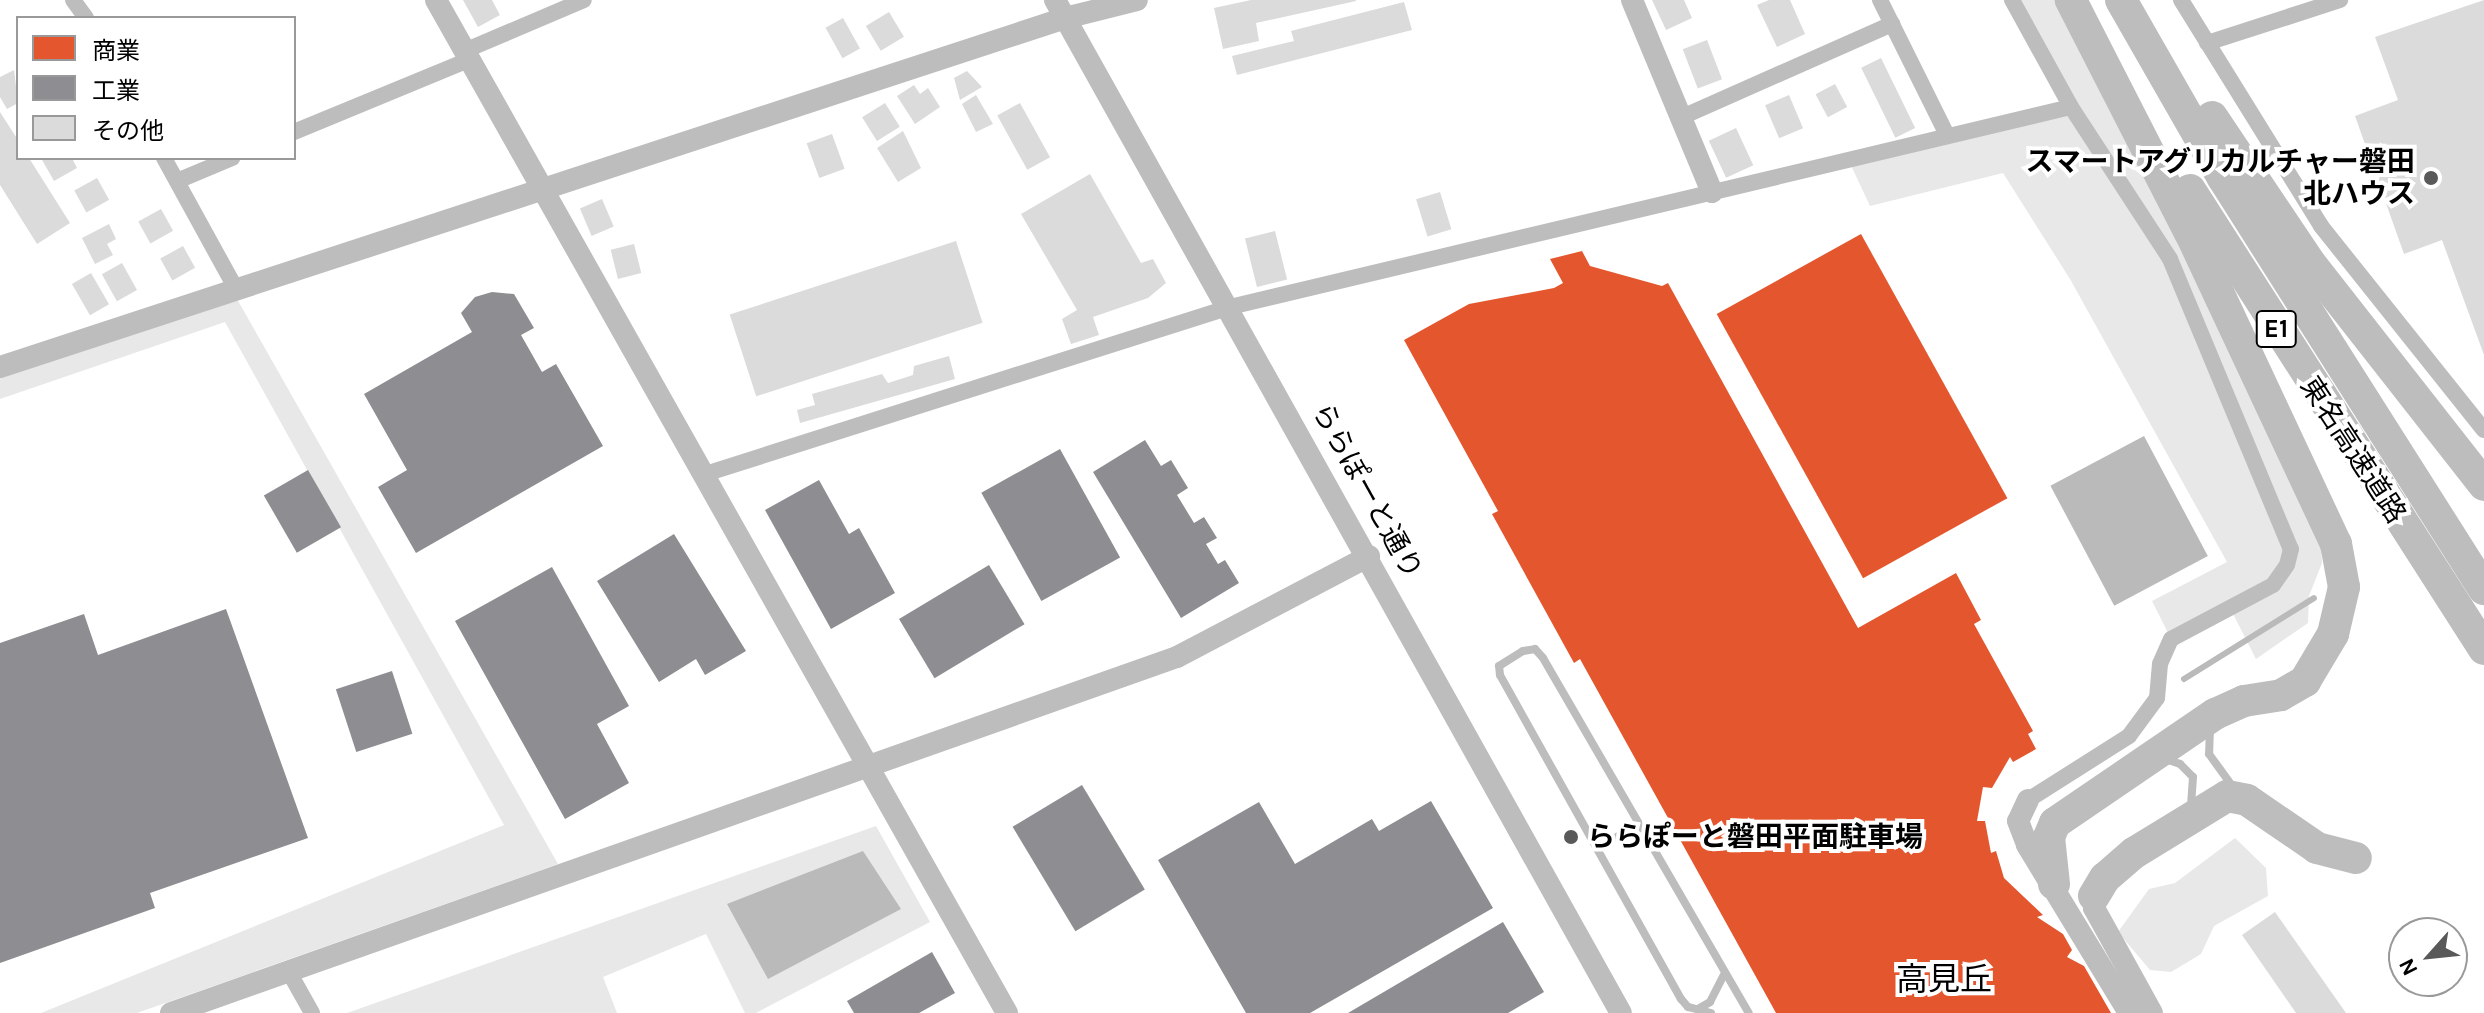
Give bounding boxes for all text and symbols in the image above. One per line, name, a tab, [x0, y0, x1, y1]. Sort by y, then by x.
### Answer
legend	[16, 16, 296, 160]
text: 商業	[92, 37, 140, 65]
text: 工業	[92, 77, 140, 105]
text: その他	[92, 117, 164, 145]
place label: スマートアグリカルチャー磐田 北ハウス	[2023, 145, 2415, 211]
marker: スマートアグリカルチャー磐田 北ハウス	[2422, 169, 2440, 187]
road number: E1	[2254, 307, 2298, 351]
street label: 東名高速道路	[2293, 370, 2413, 530]
street label: ららぽーと通り	[1305, 397, 1429, 585]
place label: ららぽーと磐田平面駐車場	[1587, 820, 1923, 854]
marker: ららぽーと磐田平面駐車場	[1562, 828, 1580, 846]
north arrow	[2388, 917, 2468, 997]
text: N	[2393, 954, 2424, 980]
district label: 高見丘	[1896, 961, 1992, 999]

